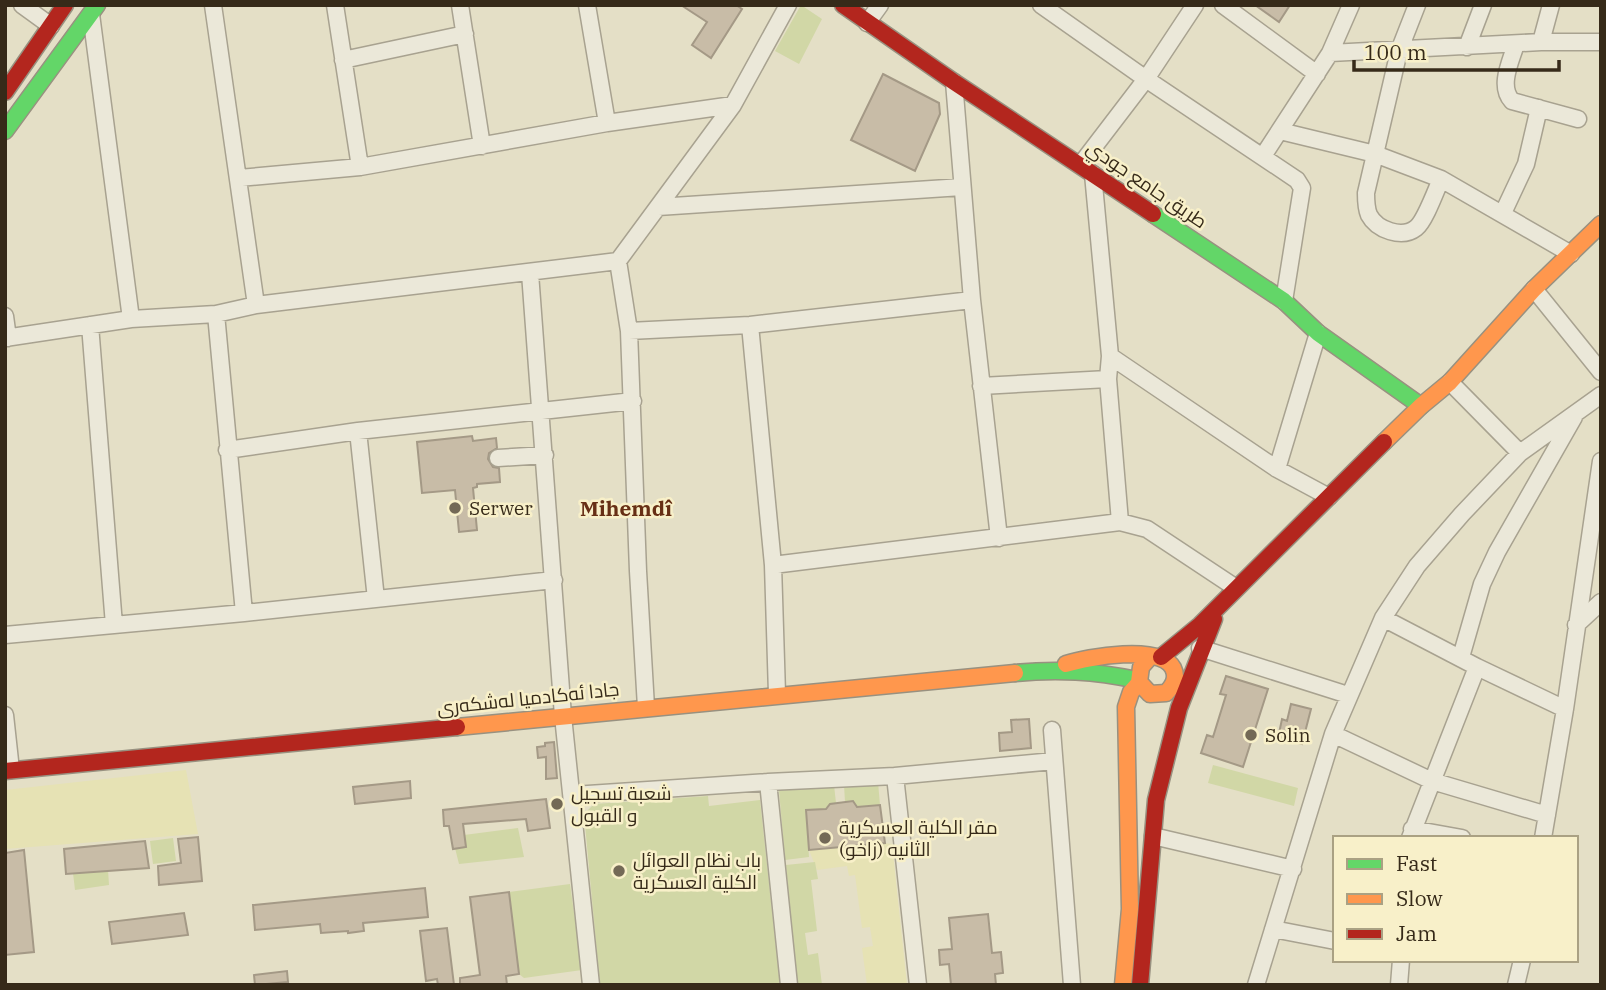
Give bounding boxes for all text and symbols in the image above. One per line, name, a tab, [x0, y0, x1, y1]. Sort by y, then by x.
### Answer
scale bar	[1354, 28, 1559, 72]
text: 100 m	[1364, 38, 1427, 66]
street label: طريق جامع جودي	[1080, 135, 1212, 236]
district label: Mihemdî	[580, 494, 673, 522]
place label: Serwer	[469, 496, 533, 520]
marker: Serwer	[447, 500, 463, 516]
street label: جادا ئه‌كادميا له‌شكه‌رى	[436, 677, 620, 719]
place label: Solin	[1265, 723, 1311, 747]
marker: Solin	[1243, 727, 1259, 743]
place label: شعبة تسجيل و القبول	[571, 781, 672, 827]
marker: شعبة تسجيل و القبول	[549, 796, 565, 812]
place label: مقر الكلية العسكرية الثانيه (زاخو)	[839, 815, 998, 861]
marker: مقر الكلية العسكرية الثانيه (زاخو)	[817, 830, 833, 846]
legend	[1333, 836, 1578, 962]
place label: باب نظام العوائل الكلية العسكرية	[633, 848, 761, 894]
text: Fast	[1396, 849, 1437, 877]
marker: باب نظام العوائل الكلية العسكرية	[611, 863, 627, 879]
text: Slow	[1396, 884, 1443, 912]
text: Jam	[1396, 919, 1437, 947]

